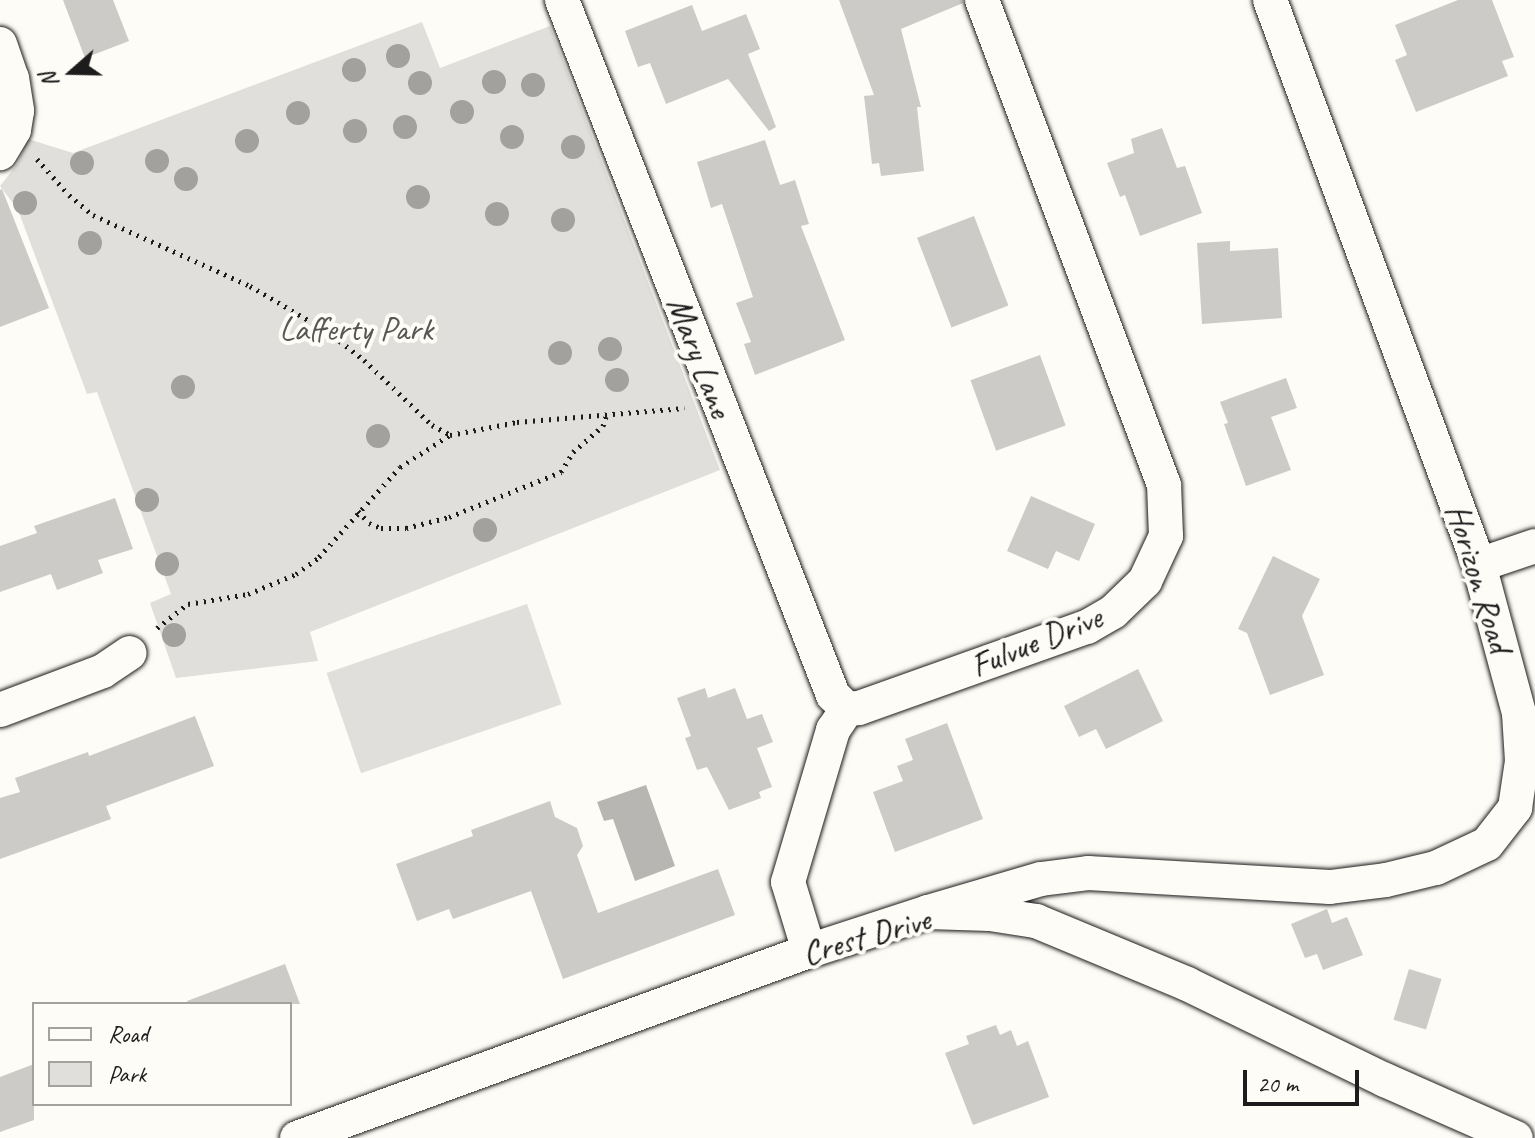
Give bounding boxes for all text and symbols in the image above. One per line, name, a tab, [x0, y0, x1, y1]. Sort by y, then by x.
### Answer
north arrow	[32, 32, 112, 112]
text: N	[34, 69, 65, 91]
street label: Mary Lane	[658, 290, 742, 424]
park label: Lafferty Park	[279, 309, 433, 349]
street label: Horizon Road	[1437, 499, 1521, 657]
street label: Fulvue Drive	[964, 596, 1108, 686]
street label: Crest Drive	[797, 898, 935, 974]
legend	[32, 1002, 292, 1106]
text: Road	[108, 1019, 148, 1049]
scale bar	[1247, 1054, 1363, 1104]
text: Park	[108, 1059, 146, 1089]
text: 20 m	[1257, 1069, 1298, 1099]

